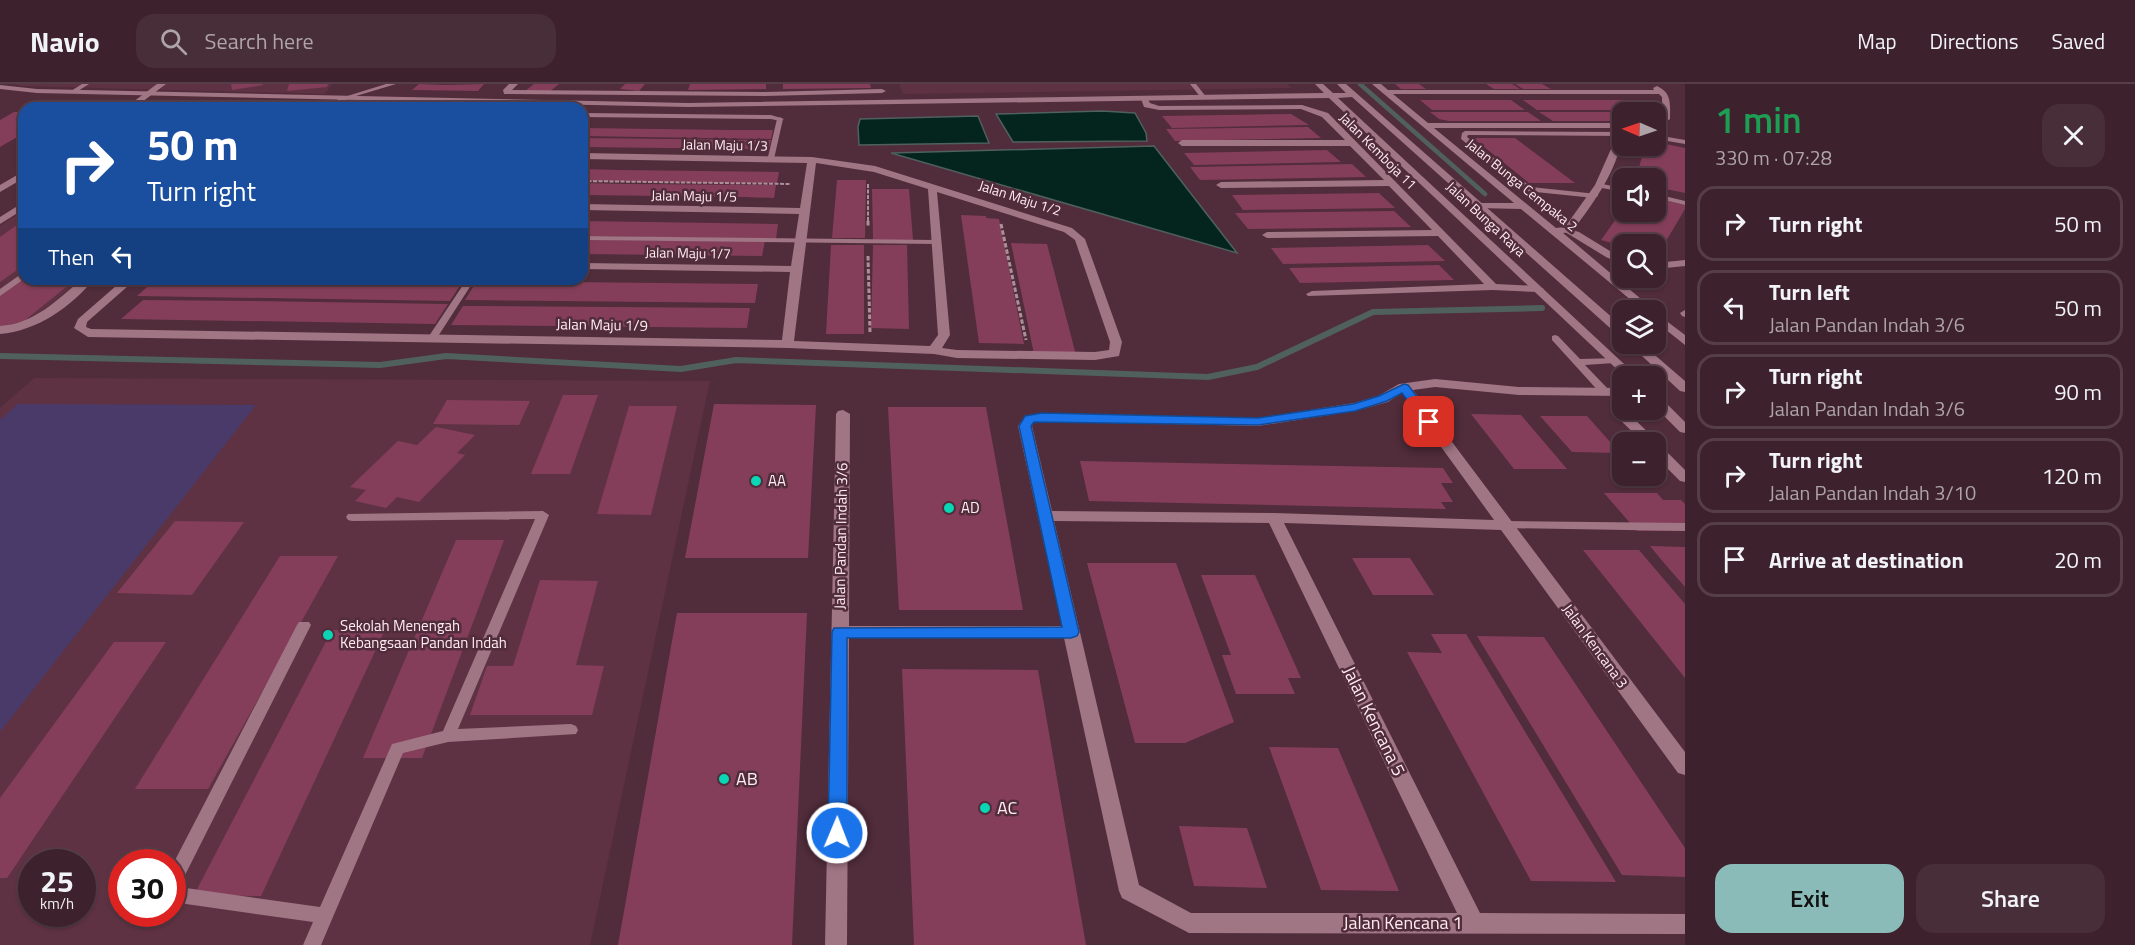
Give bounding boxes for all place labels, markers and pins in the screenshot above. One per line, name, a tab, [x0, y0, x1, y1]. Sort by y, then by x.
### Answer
pin	[1403, 396, 1454, 447]
place label: AA	[768, 469, 786, 492]
marker: AA	[749, 474, 763, 488]
place label: AD	[961, 496, 980, 519]
marker: AD	[942, 501, 956, 515]
place label: Sekolah Menengah Kebangsaan Pandan Indah	[340, 614, 507, 654]
marker: Sekolah Menengah Kebangsaan Pandan Indah	[321, 628, 335, 642]
place label: AB	[736, 765, 758, 792]
marker: AB	[717, 772, 731, 786]
place label: AC	[997, 794, 1018, 821]
marker: AC	[978, 801, 992, 815]

